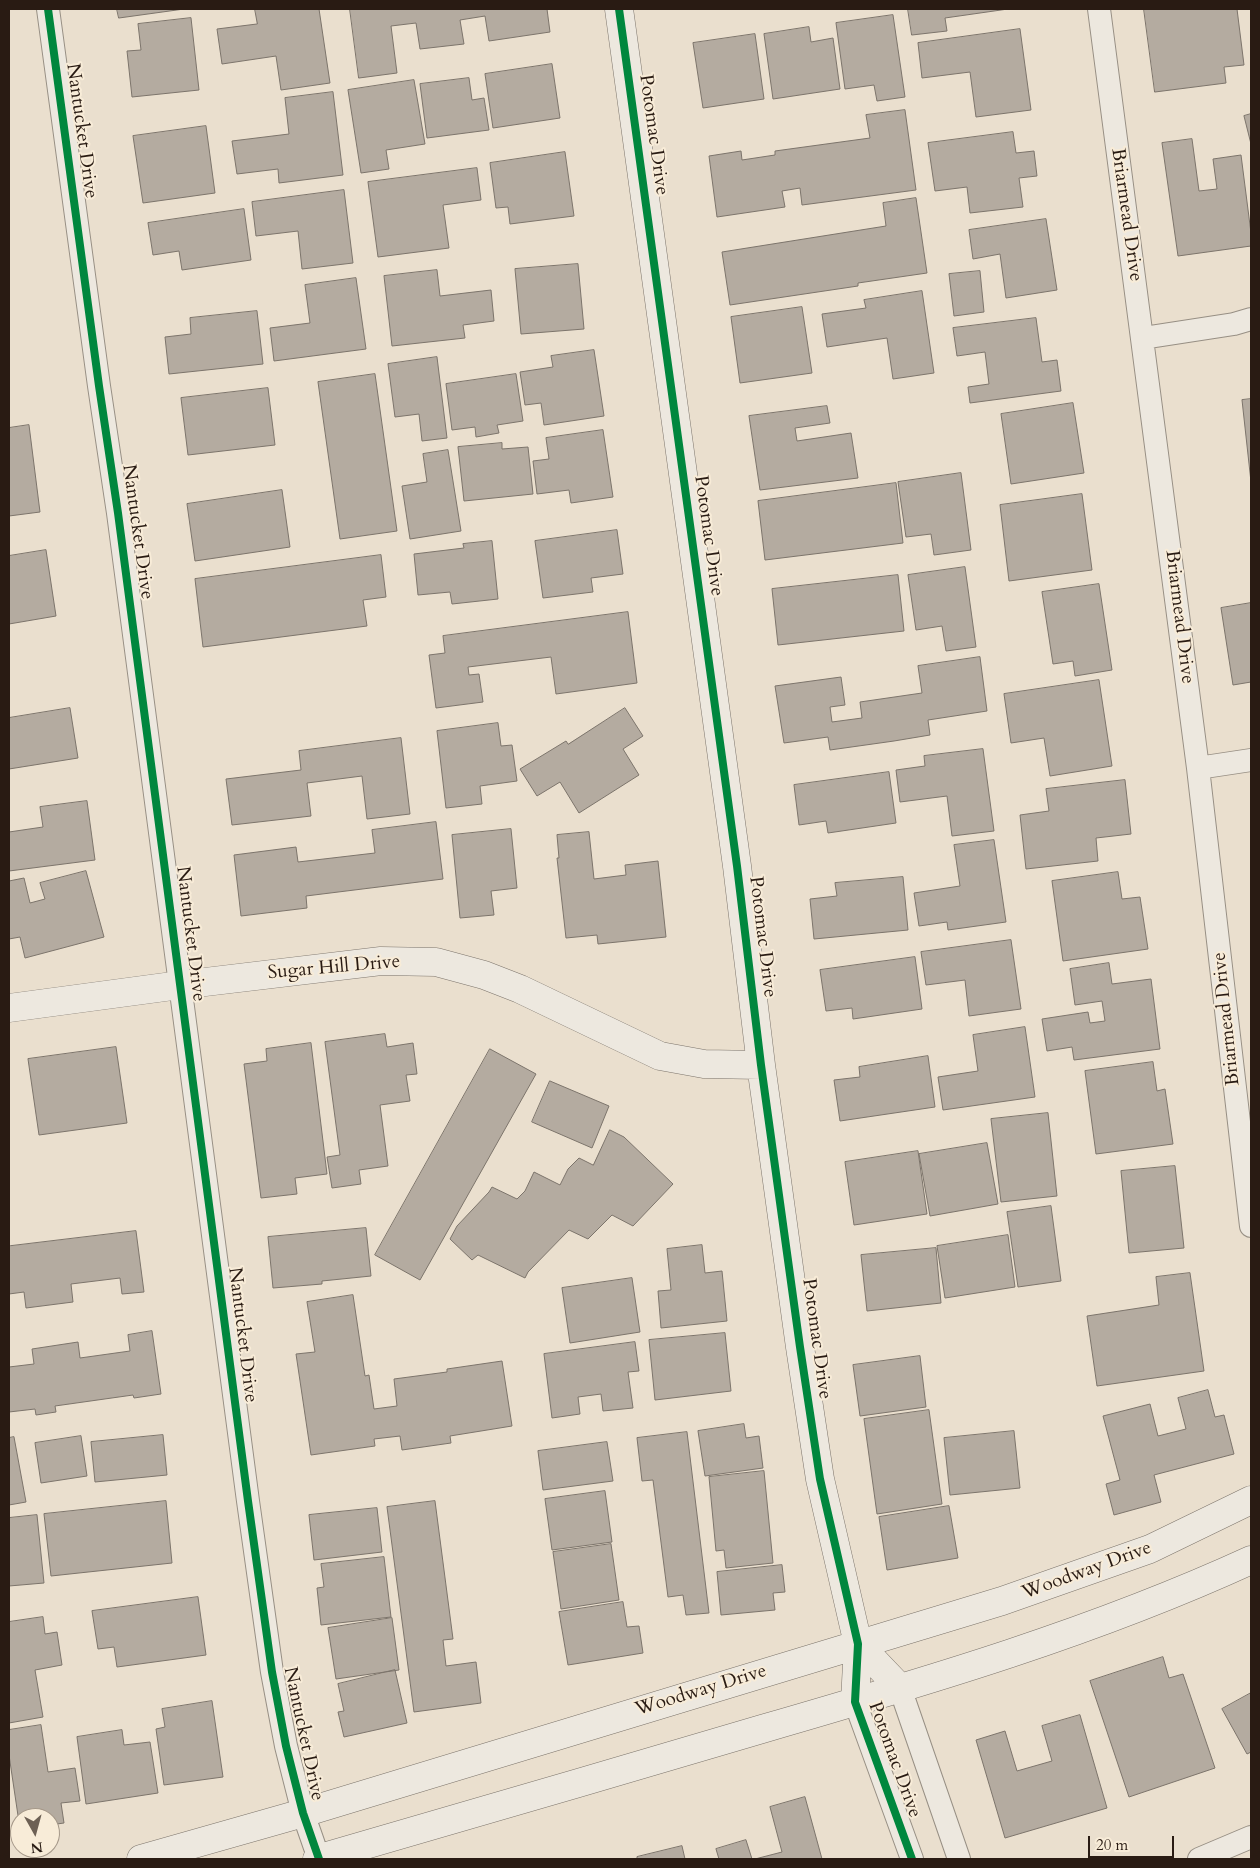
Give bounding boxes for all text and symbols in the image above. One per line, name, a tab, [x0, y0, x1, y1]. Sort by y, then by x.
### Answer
street label: Nantucket Drive	[60, 62, 102, 200]
street label: Potomac Drive	[633, 73, 673, 197]
street label: Briarmead Drive	[1105, 147, 1147, 283]
street label: Nantucket Drive	[116, 463, 158, 601]
street label: Potomac Drive	[688, 474, 728, 598]
street label: Briarmead Drive	[1159, 549, 1199, 685]
street label: Nantucket Drive	[170, 865, 210, 1003]
street label: Potomac Drive	[743, 875, 781, 999]
street label: Sugar Hill Drive	[267, 951, 401, 985]
street label: Briarmead Drive	[1209, 951, 1245, 1087]
street label: Nantucket Drive	[222, 1266, 262, 1404]
street label: Potomac Drive	[796, 1277, 836, 1401]
street label: Woodway Drive	[1019, 1537, 1155, 1605]
street label: Woodway Drive	[633, 1660, 769, 1722]
street label: Nantucket Drive	[278, 1665, 328, 1803]
street label: Potomac Drive	[862, 1699, 926, 1821]
north arrow	[10, 1808, 60, 1858]
scale bar	[1090, 1826, 1176, 1858]
text: 20 m	[1096, 1835, 1128, 1855]
text: N	[30, 1837, 44, 1858]

